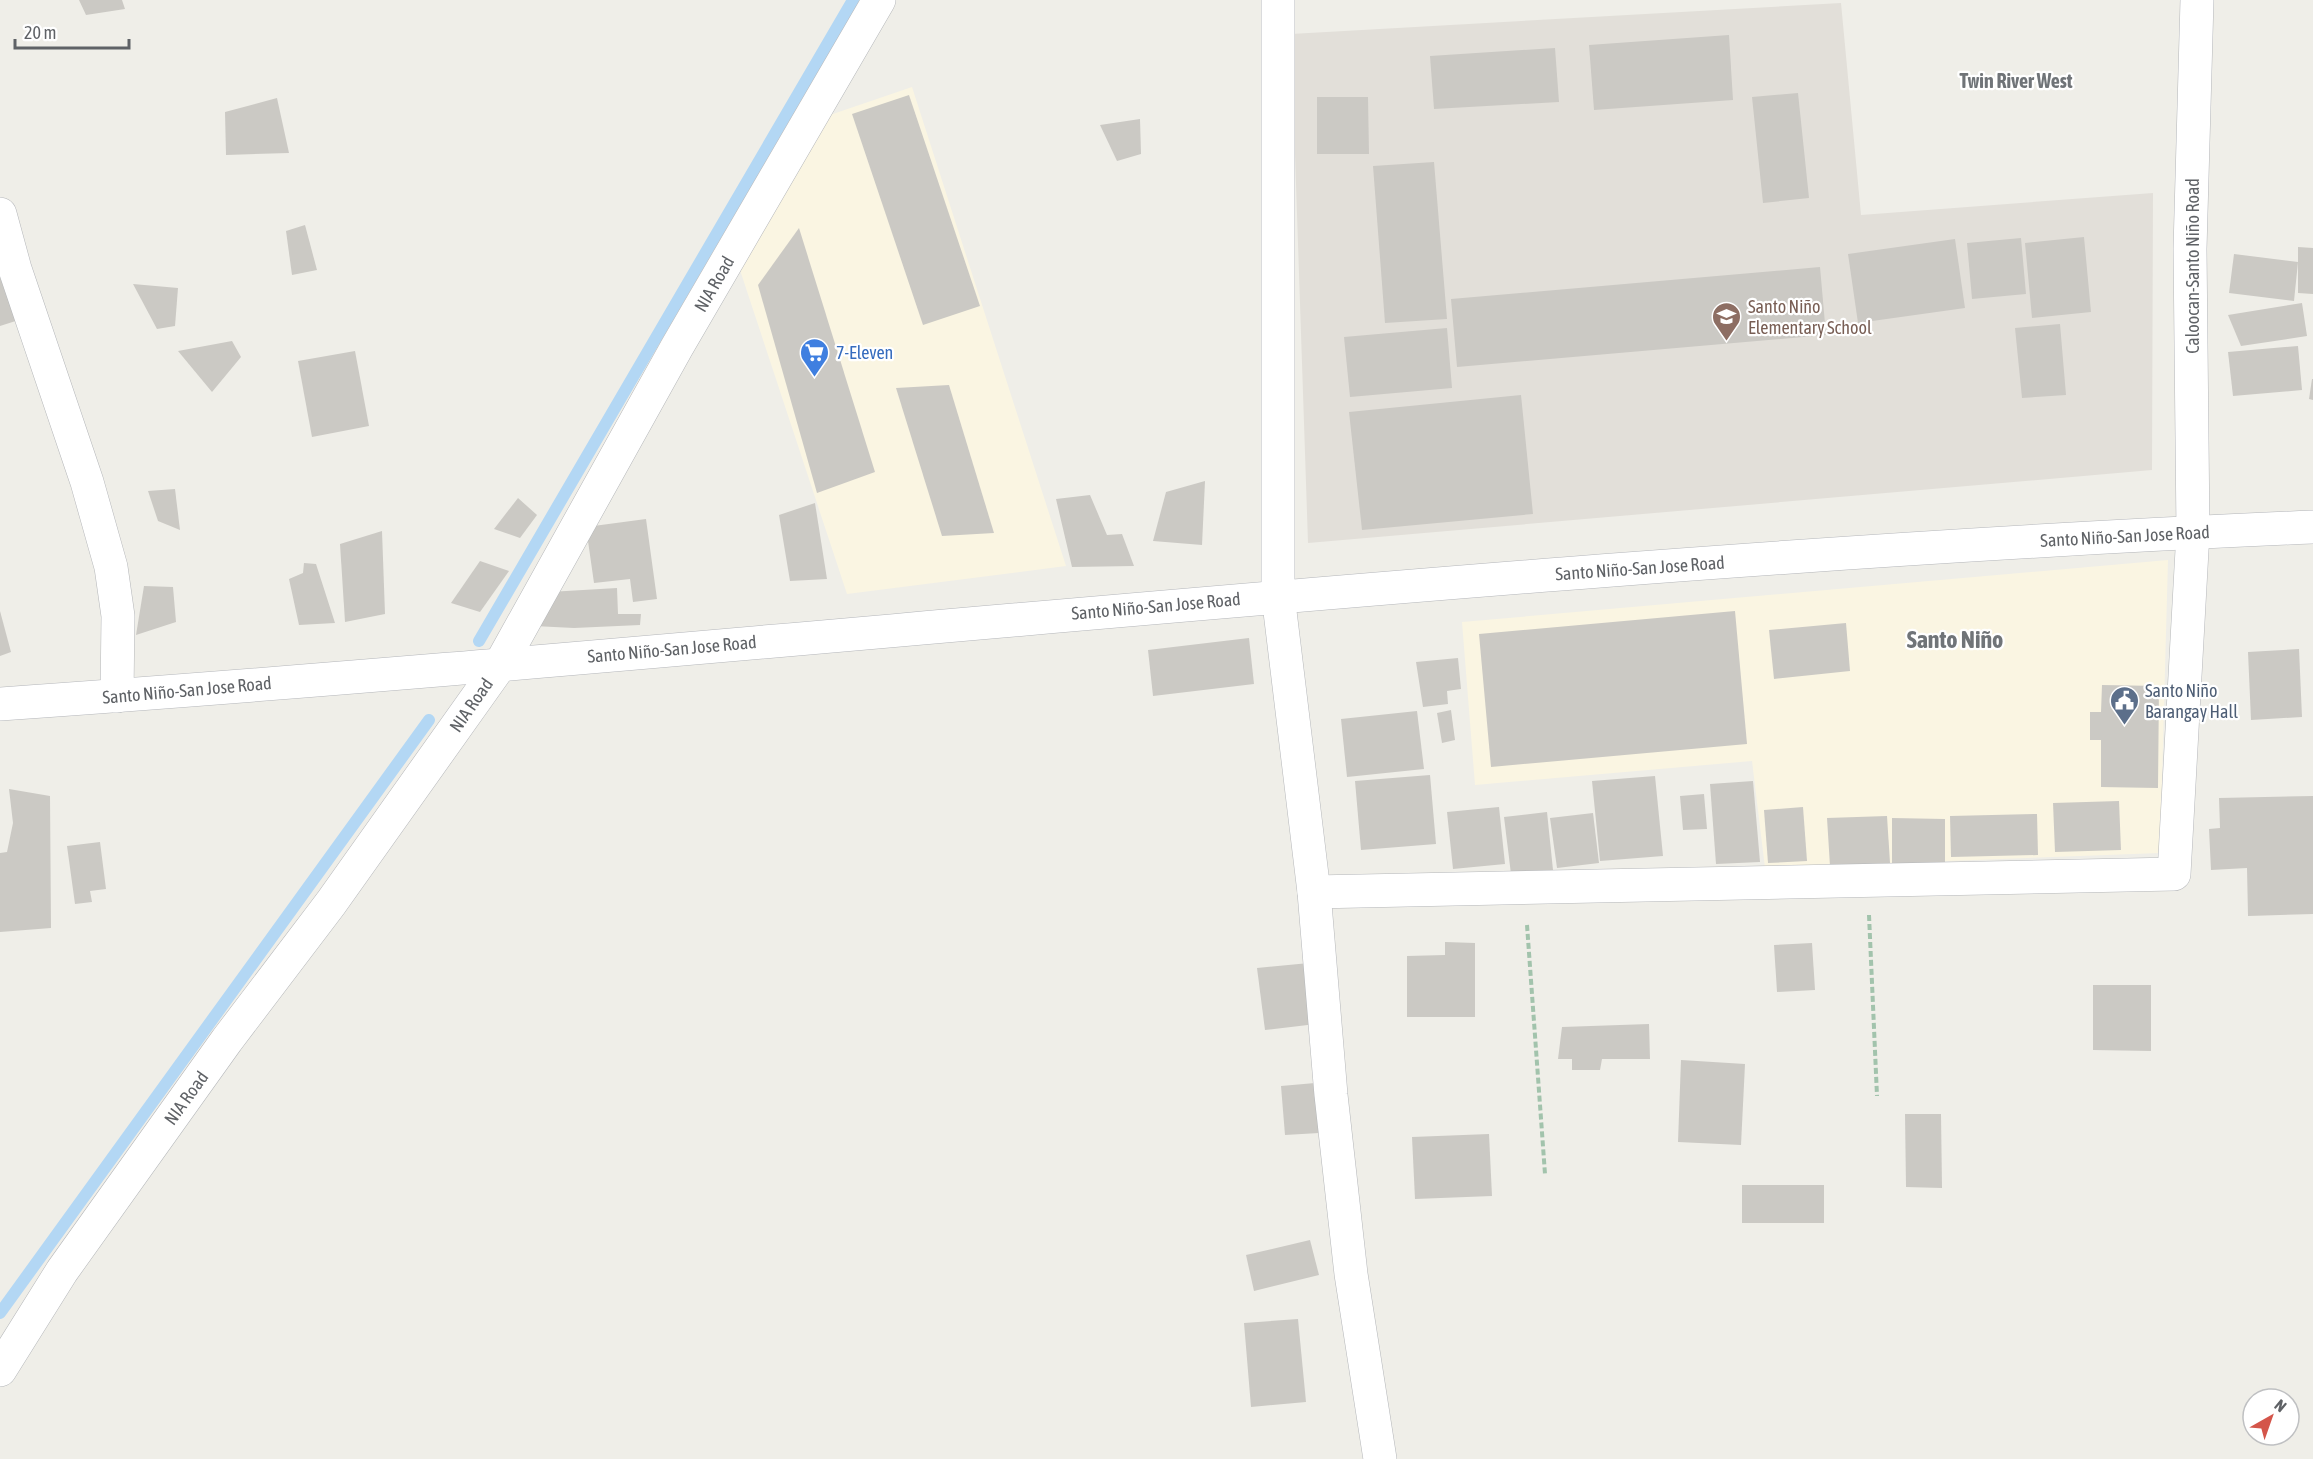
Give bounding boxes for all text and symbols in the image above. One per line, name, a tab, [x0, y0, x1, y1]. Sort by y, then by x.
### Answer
scale bar	[15, 12, 129, 50]
text: 20 m	[24, 22, 56, 43]
district label: Twin River West	[1959, 69, 2073, 92]
street label: Caloocan-Santo Niño Road	[2182, 178, 2203, 354]
street label: NIA Road	[690, 252, 738, 316]
place label: Santo Niño Elementary School	[1748, 296, 1872, 338]
school or university icon: Santo Niño Elementary School	[1711, 300, 1743, 342]
supermarket icon: 7-Eleven	[799, 336, 831, 378]
place label: 7-Eleven	[836, 342, 893, 363]
street label: Santo Niño-San Jose Road	[2040, 521, 2210, 551]
street label: Santo Niño-San Jose Road	[1555, 552, 1725, 584]
street label: Santo Niño-San Jose Road	[1071, 588, 1241, 624]
district label: Santo Niño	[1907, 626, 2003, 653]
street label: Santo Niño-San Jose Road	[587, 631, 757, 667]
street label: Santo Niño-San Jose Road	[102, 672, 272, 708]
street label: NIA Road	[445, 674, 497, 736]
place label: Santo Niño Barangay Hall	[2145, 680, 2238, 722]
public building icon: Santo Niño Barangay Hall	[2108, 684, 2140, 726]
street label: NIA Road	[160, 1067, 212, 1129]
north arrow	[2241, 1387, 2301, 1447]
text: N	[2271, 1396, 2290, 1415]

